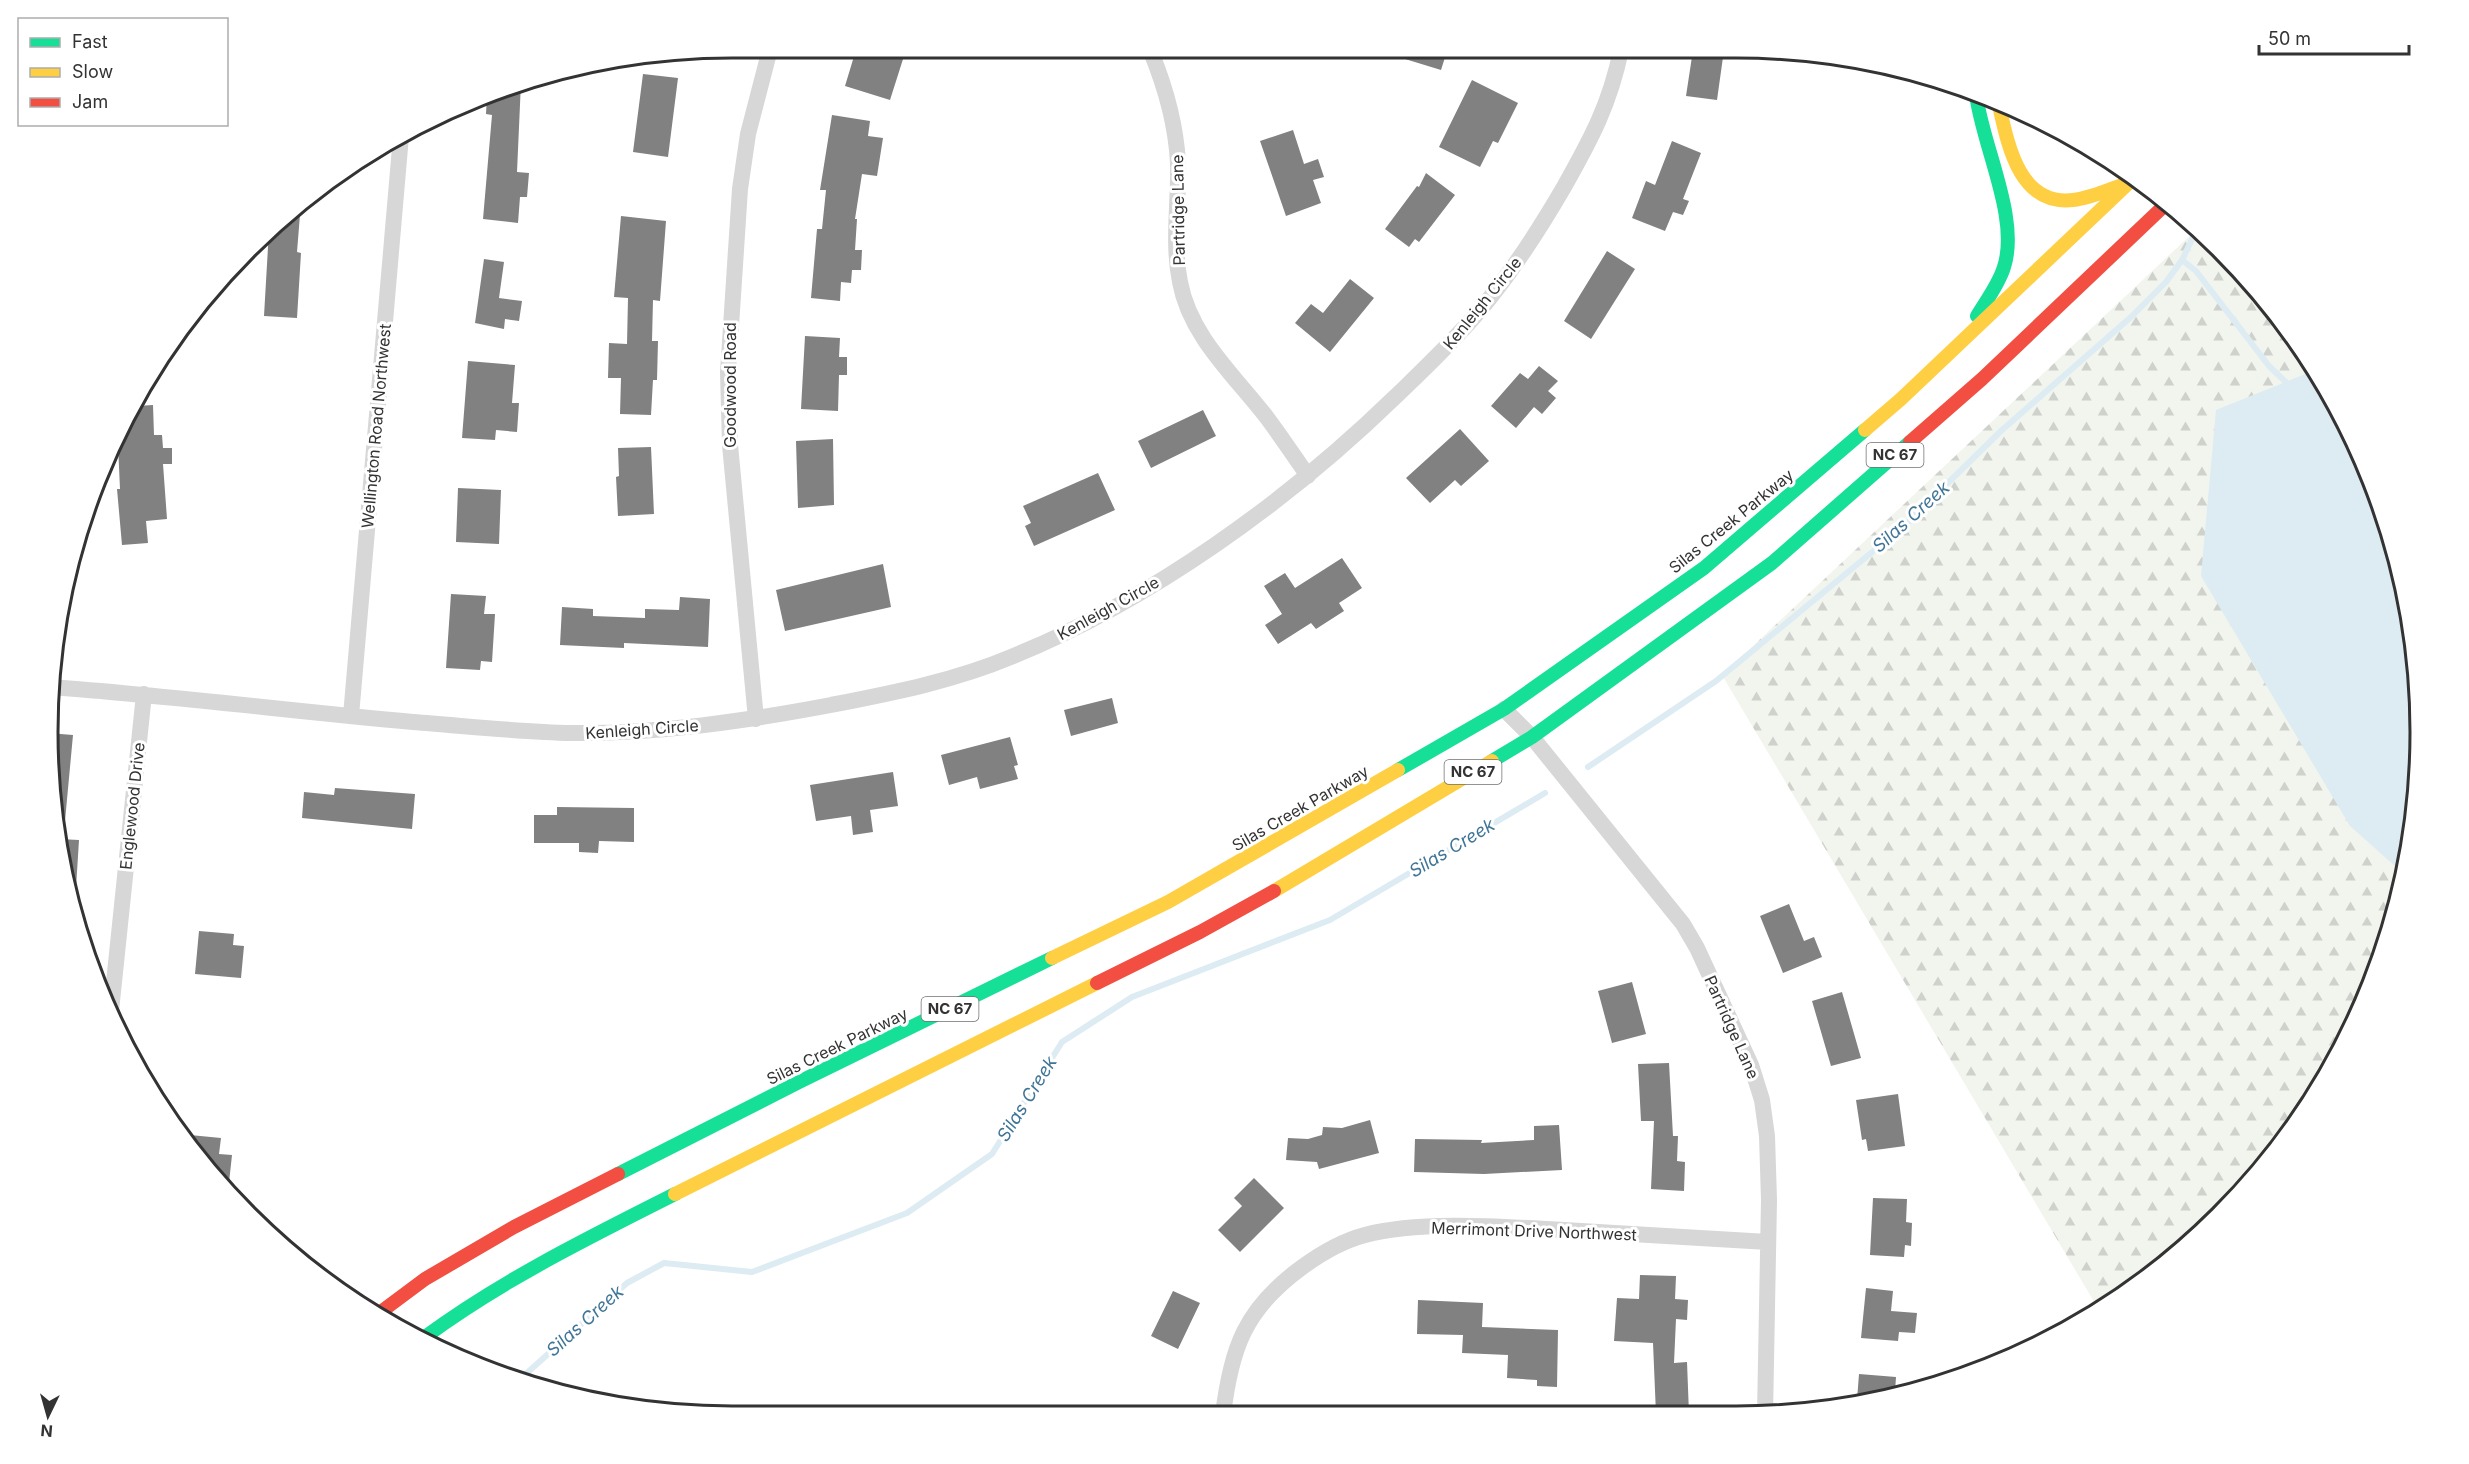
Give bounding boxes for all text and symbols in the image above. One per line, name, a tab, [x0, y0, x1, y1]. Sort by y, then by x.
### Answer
legend	[18, 18, 228, 126]
scale bar	[2259, 18, 2409, 56]
text: 50 m	[2268, 28, 2311, 49]
text: Fast	[72, 31, 108, 52]
text: Slow	[72, 61, 113, 82]
text: Jam	[72, 91, 108, 112]
street label: Partridge Lane	[1167, 154, 1189, 266]
street label: Kenleigh Circle	[1439, 253, 1525, 353]
street label: Goodwood Road	[720, 322, 740, 448]
street label: Wellington Road Northwest	[357, 323, 395, 529]
road number: NC 67	[1866, 443, 1924, 467]
street label: Silas Creek Parkway	[1665, 465, 1797, 577]
water label: Silas Creek	[1868, 476, 1954, 557]
street label: Kenleigh Circle	[1054, 572, 1162, 644]
street label: Kenleigh Circle	[585, 715, 699, 743]
street label: Englewood Drive	[115, 741, 149, 871]
road number: NC 67	[1444, 760, 1502, 784]
street label: Silas Creek Parkway	[1228, 761, 1372, 855]
water label: Silas Creek	[1405, 813, 1499, 881]
street label: Partridge Lane	[1700, 972, 1764, 1082]
road number: NC 67	[922, 997, 978, 1021]
street label: Silas Creek Parkway	[763, 1003, 911, 1089]
water label: Silas Creek	[992, 1051, 1062, 1145]
street label: Merrimont Drive Northwest	[1431, 1217, 1637, 1245]
water label: Silas Creek	[542, 1280, 628, 1361]
north arrow	[18, 1386, 78, 1446]
text: N	[40, 1420, 54, 1441]

